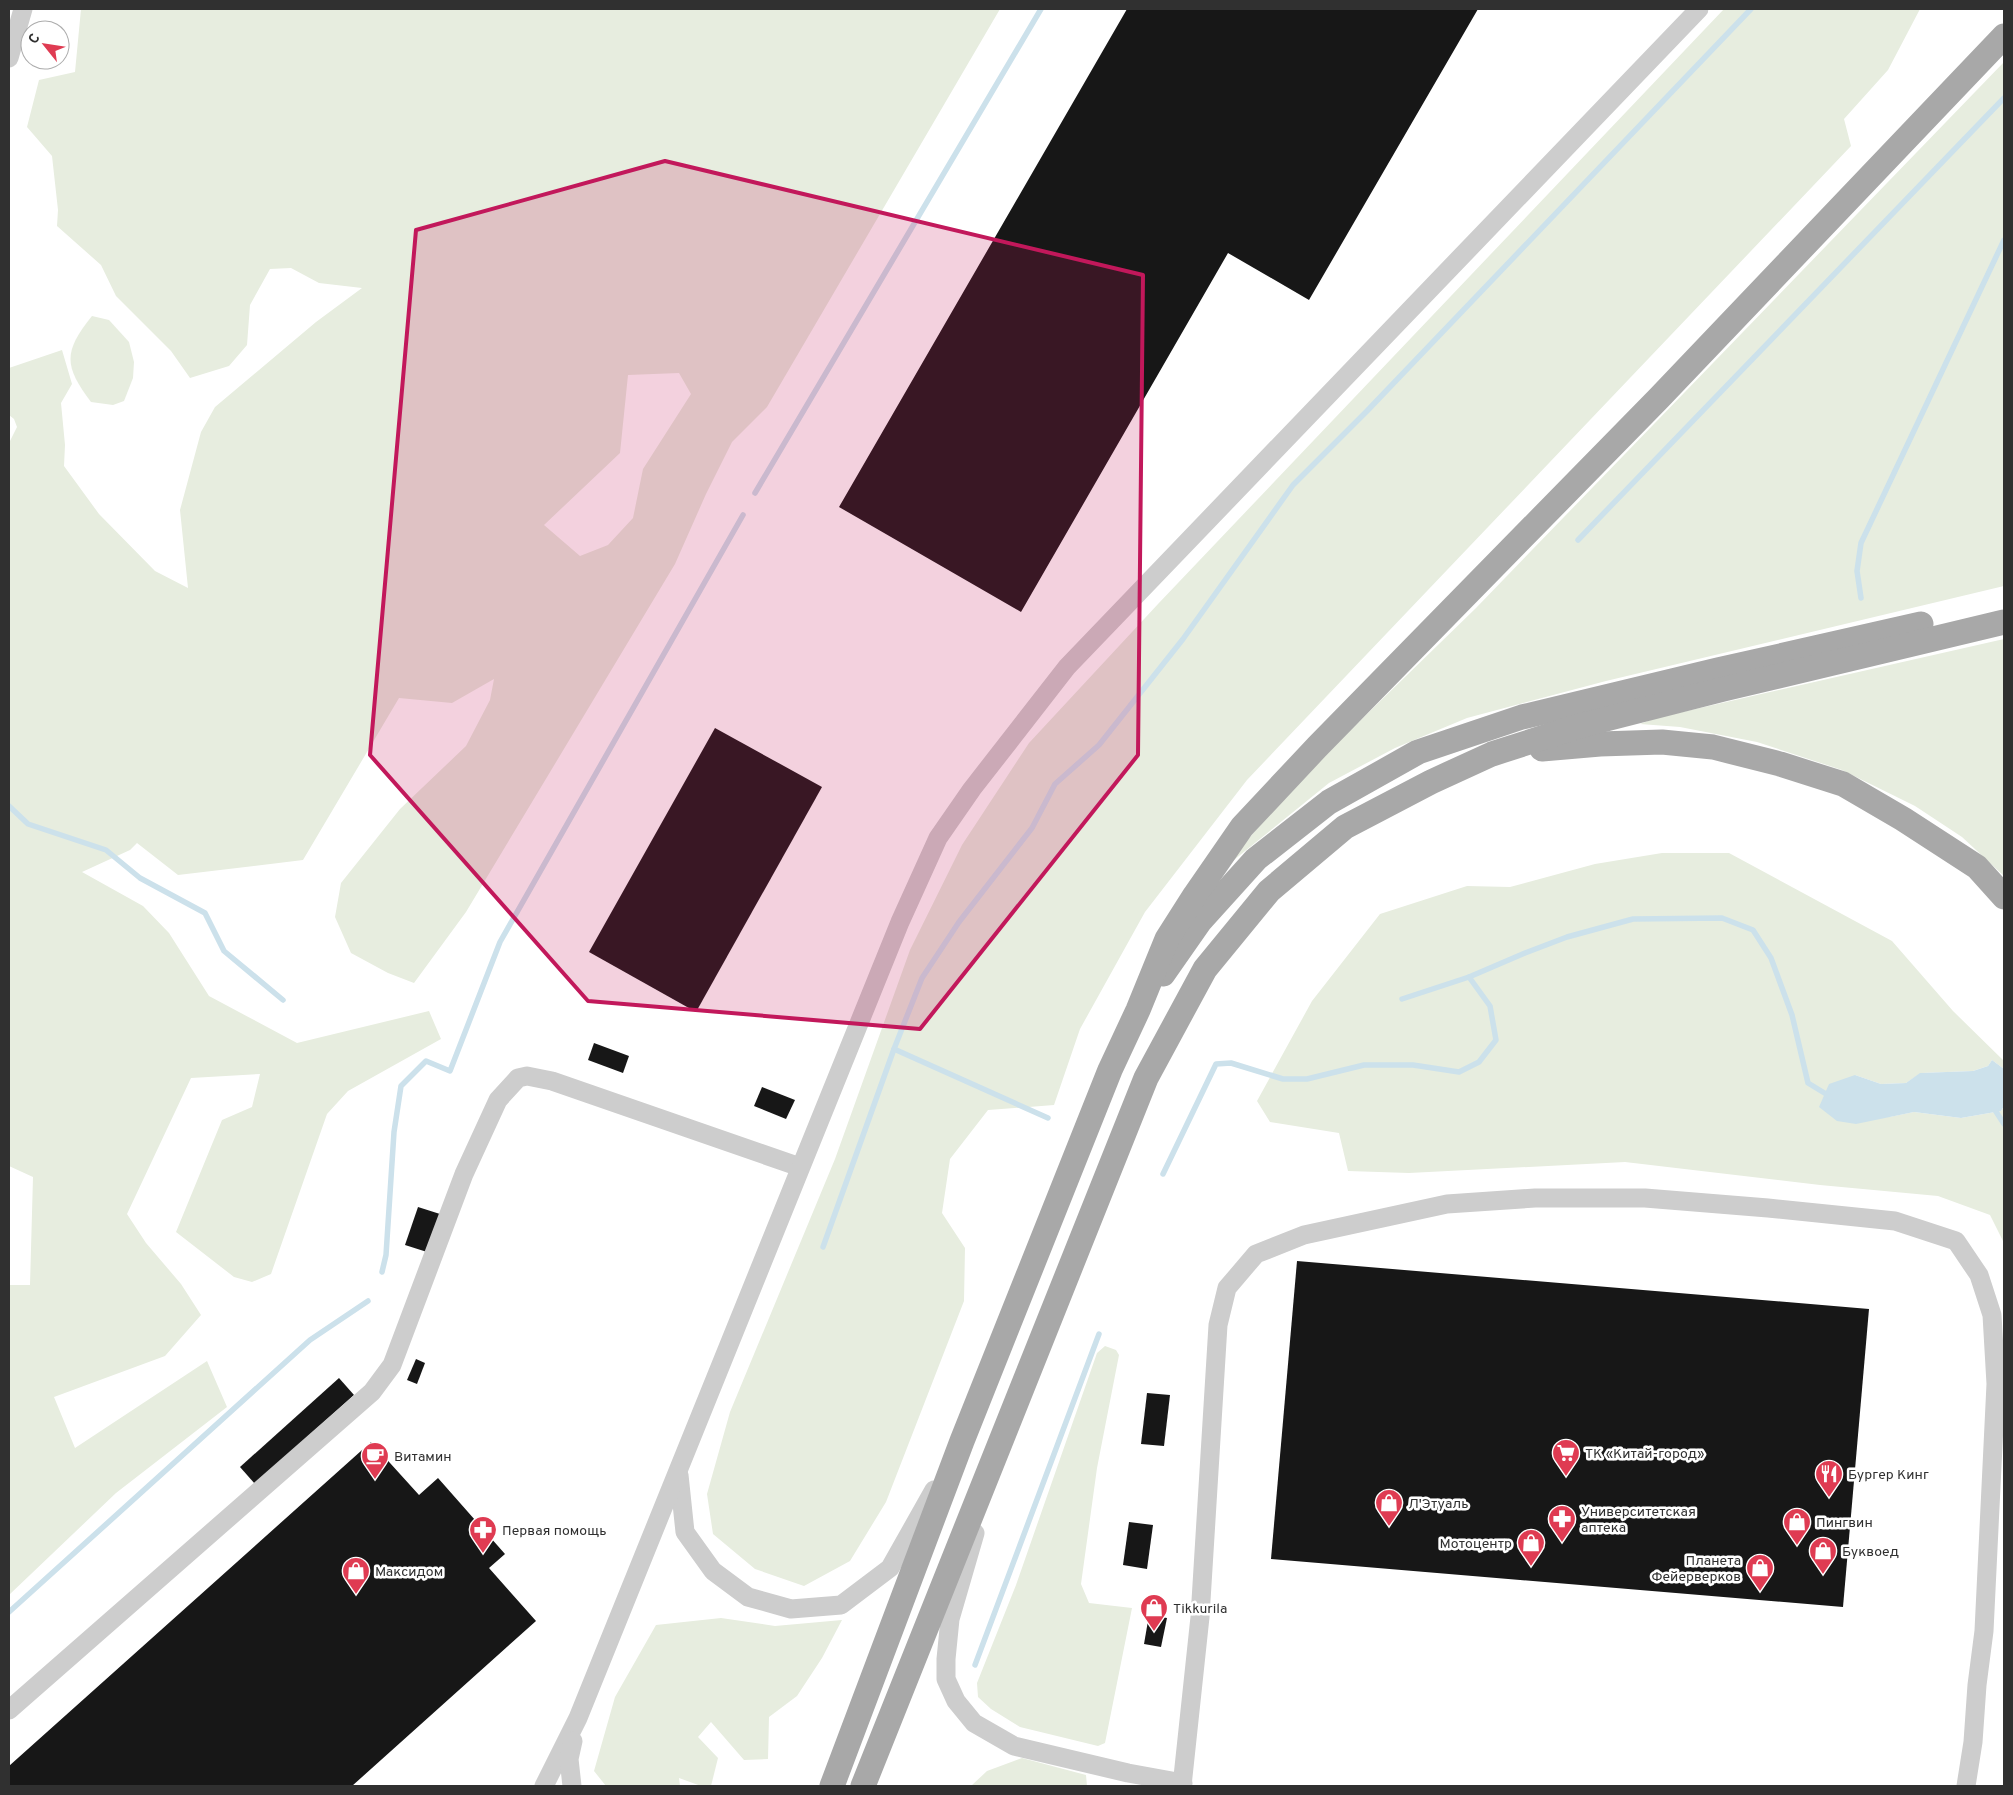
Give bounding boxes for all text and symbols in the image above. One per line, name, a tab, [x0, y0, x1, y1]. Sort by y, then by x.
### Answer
north arrow	[20, 20, 70, 70]
text: С	[25, 31, 45, 47]
supermarket icon: ТК «Китай-город»	[1551, 1438, 1581, 1477]
cafe icon: Витамин	[360, 1441, 390, 1480]
place label: ТК «Китай-город»	[1585, 1446, 1704, 1463]
place label: Витамин	[394, 1449, 452, 1466]
restaurant icon: Бургер Кинг	[1814, 1459, 1844, 1498]
place label: Бургер Кинг	[1848, 1467, 1929, 1484]
shop icon: Л'Этуаль	[1374, 1488, 1404, 1527]
place label: Л'Этуаль	[1408, 1496, 1469, 1513]
pharmacy icon: Университетская аптека	[1547, 1504, 1577, 1543]
place label: Университетская аптека	[1581, 1504, 1696, 1537]
shop icon: Пингвин	[1782, 1507, 1812, 1546]
pharmacy icon: Первая помощь	[468, 1515, 498, 1554]
place label: Пингвин	[1816, 1515, 1873, 1532]
place label: Первая помощь	[502, 1523, 607, 1540]
shop icon: Мотоцентр	[1516, 1528, 1546, 1567]
place label: Мотоцентр	[1440, 1536, 1512, 1553]
shop icon: Буквоед	[1808, 1536, 1838, 1575]
place label: Буквоед	[1842, 1544, 1899, 1561]
place label: Планета Фейерверков	[1651, 1553, 1741, 1586]
shop icon: Планета Фейерверков	[1745, 1553, 1775, 1592]
shop icon: Максидом	[341, 1556, 371, 1595]
place label: Максидом	[375, 1564, 443, 1581]
shop icon: Tikkurila	[1139, 1593, 1169, 1632]
place label: Tikkurila	[1173, 1601, 1227, 1618]

